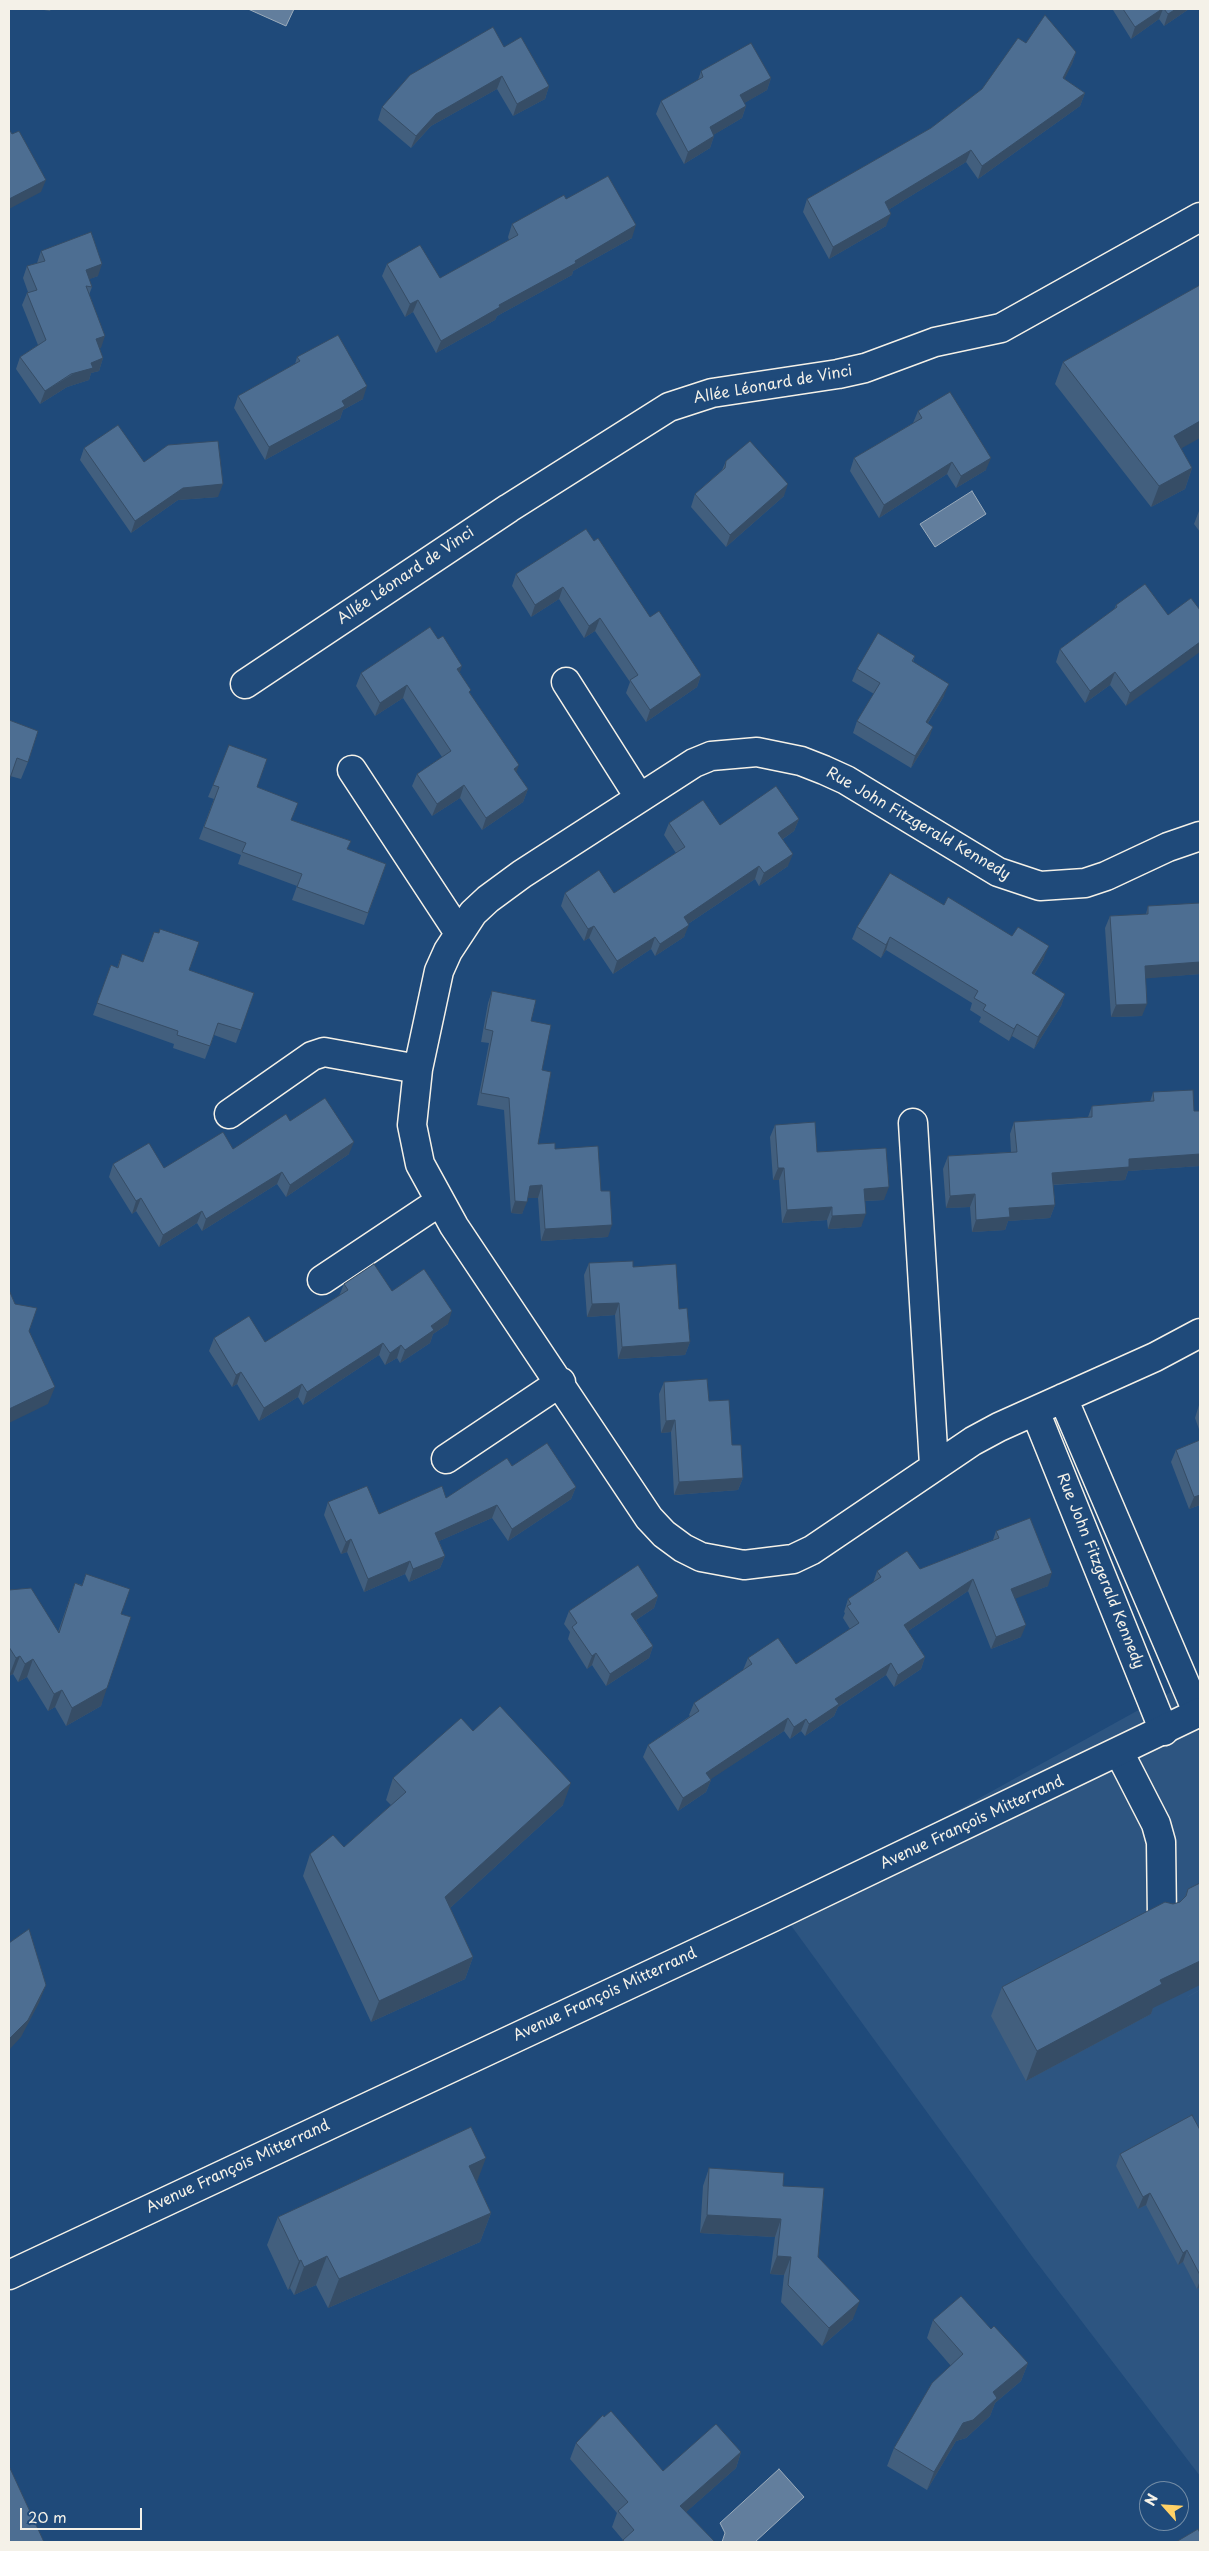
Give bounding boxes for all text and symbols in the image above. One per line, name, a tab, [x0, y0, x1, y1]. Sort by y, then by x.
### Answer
street label: Allée Léonard de Vinci	[692, 362, 854, 408]
street label: Allée Léonard de Vinci	[334, 524, 478, 628]
street label: Rue John Fitzgerald Kennedy	[823, 764, 1013, 884]
street label: Rue John Fitzgerald Kennedy	[1052, 1470, 1148, 1672]
street label: Avenue François Mitterrand	[877, 1773, 1067, 1873]
street label: Avenue François Mitterrand	[510, 1945, 700, 2045]
street label: Avenue François Mitterrand	[143, 2117, 333, 2217]
north arrow	[1139, 2481, 1189, 2531]
text: N	[1139, 2490, 1163, 2509]
scale bar	[22, 2498, 145, 2530]
text: 20 m	[28, 2505, 67, 2528]

